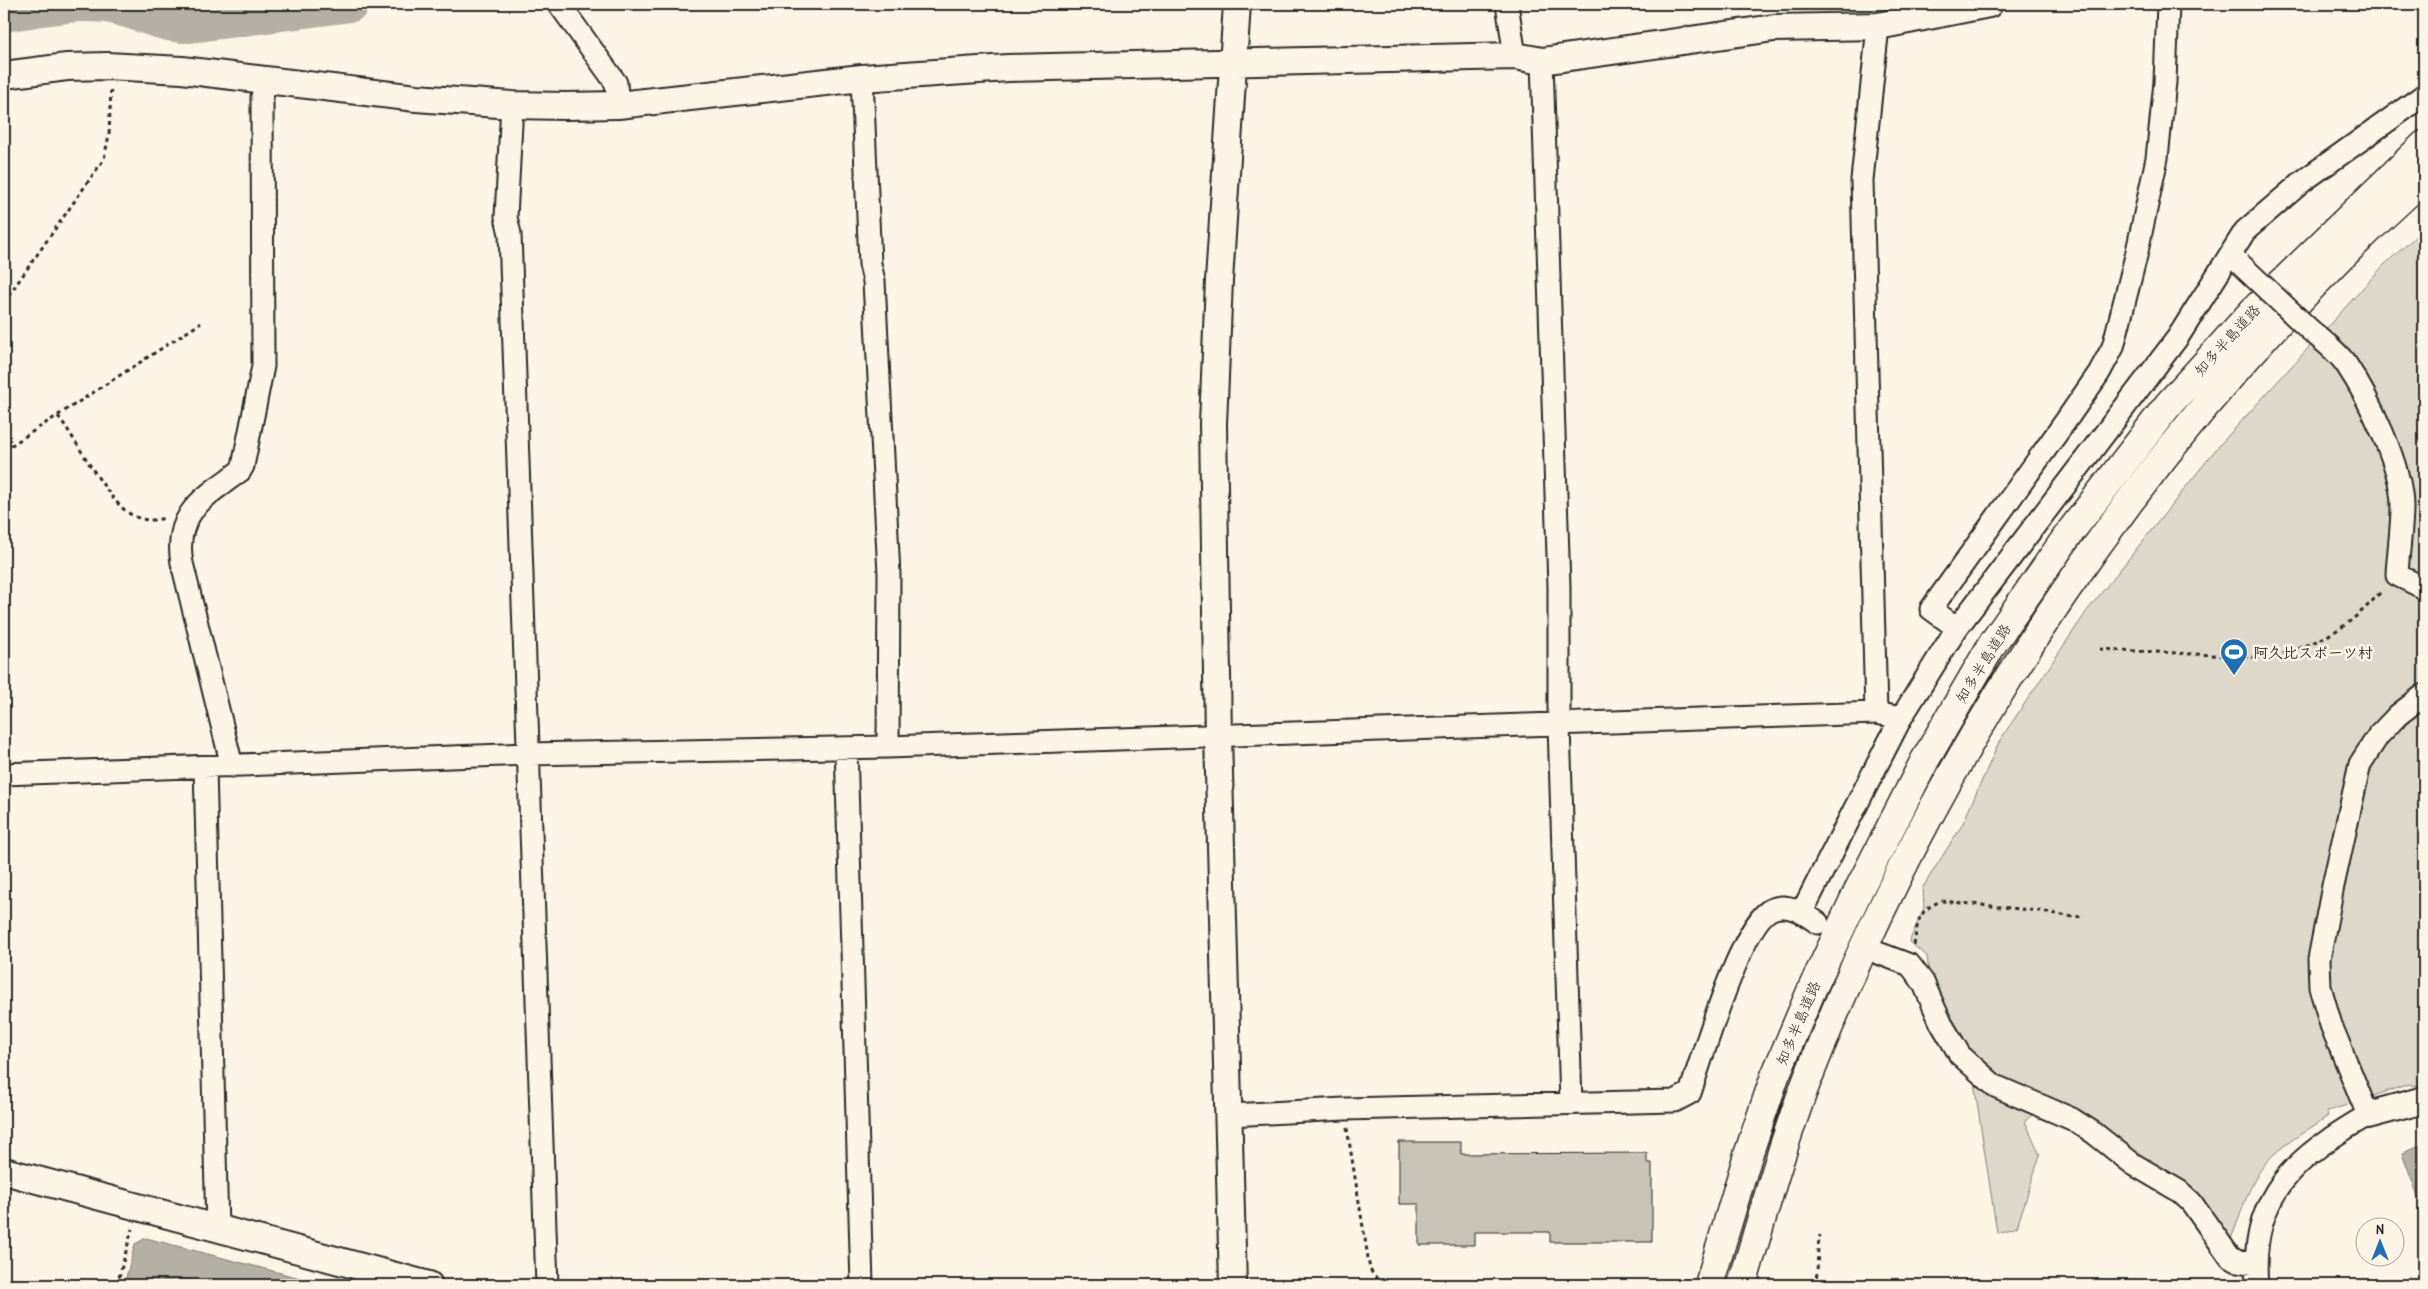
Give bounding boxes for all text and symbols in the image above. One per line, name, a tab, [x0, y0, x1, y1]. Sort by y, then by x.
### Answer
street label: 知多半島道路	[2189, 300, 2265, 380]
street label: 知多半島道路	[1950, 619, 2016, 707]
sports icon: 阿久比スポーツ村	[2219, 637, 2249, 676]
place label: 阿久比スポーツ村	[2253, 642, 2373, 663]
street label: 知多半島道路	[1771, 977, 1825, 1069]
north arrow	[2356, 1216, 2406, 1266]
text: N	[2376, 1219, 2384, 1238]

